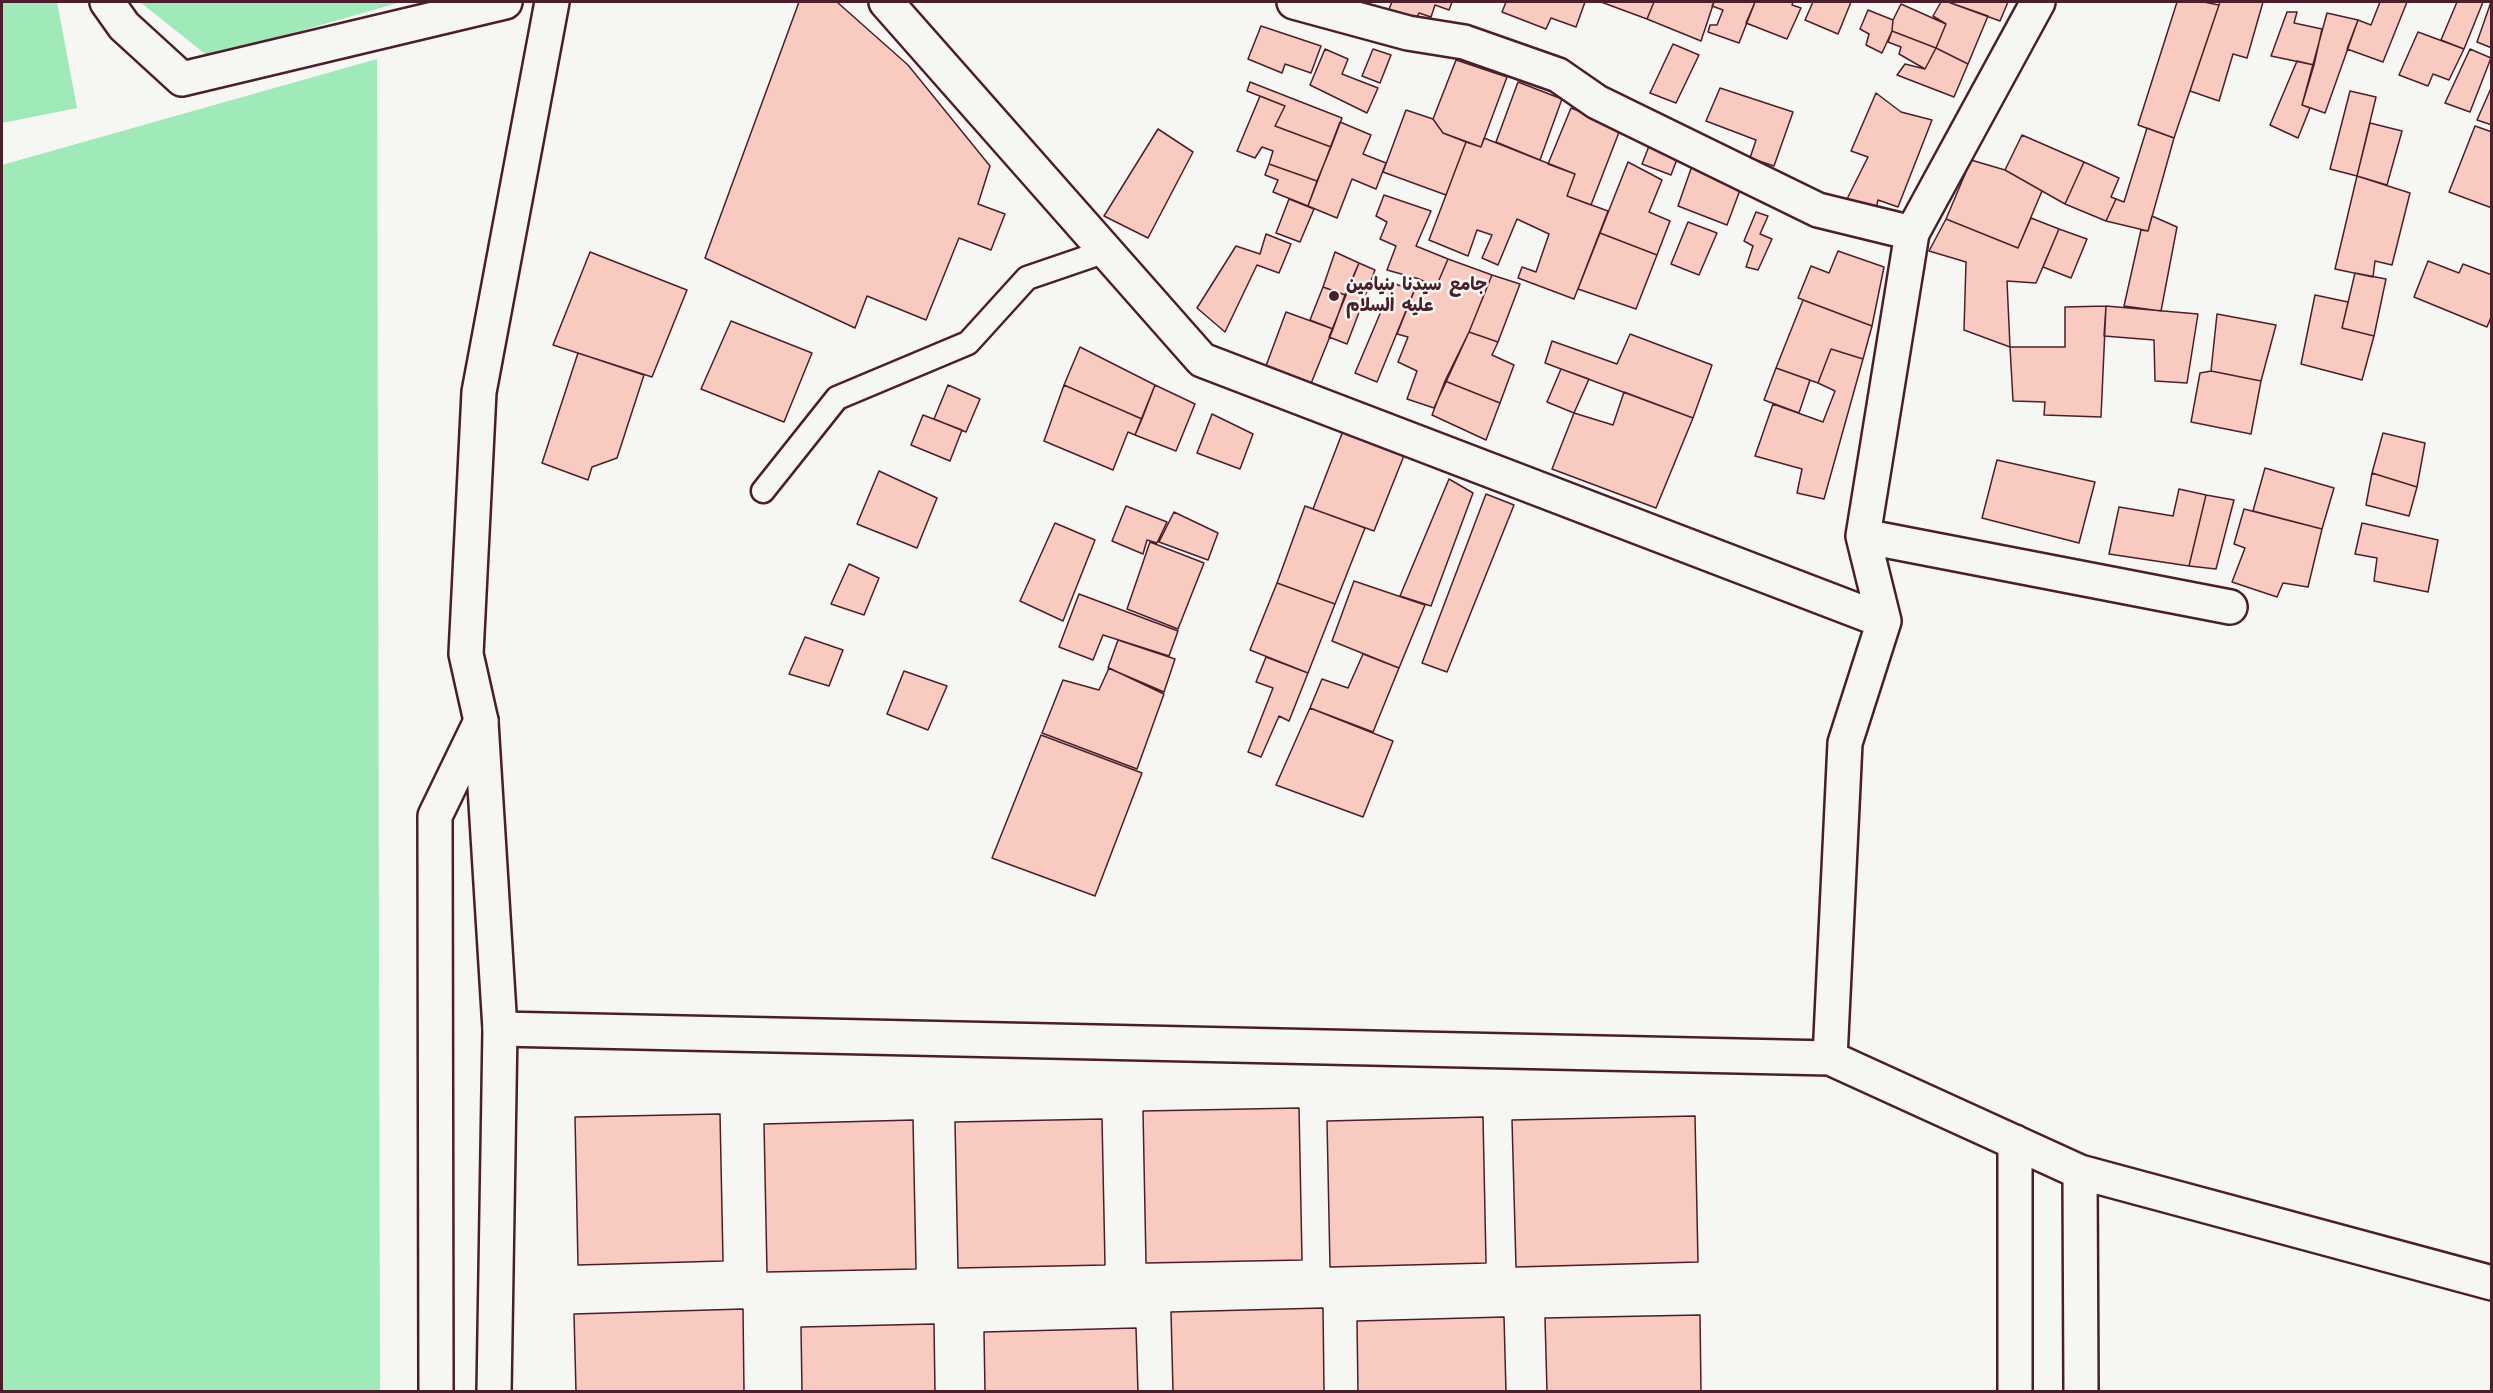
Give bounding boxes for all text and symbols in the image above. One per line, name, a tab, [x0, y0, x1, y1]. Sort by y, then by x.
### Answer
place label: جامع سيدنا بنيامين عليه السلام	[1346, 275, 1487, 318]
marker: جامع سيدنا بنيامين عليه السلام	[1327, 289, 1341, 303]

